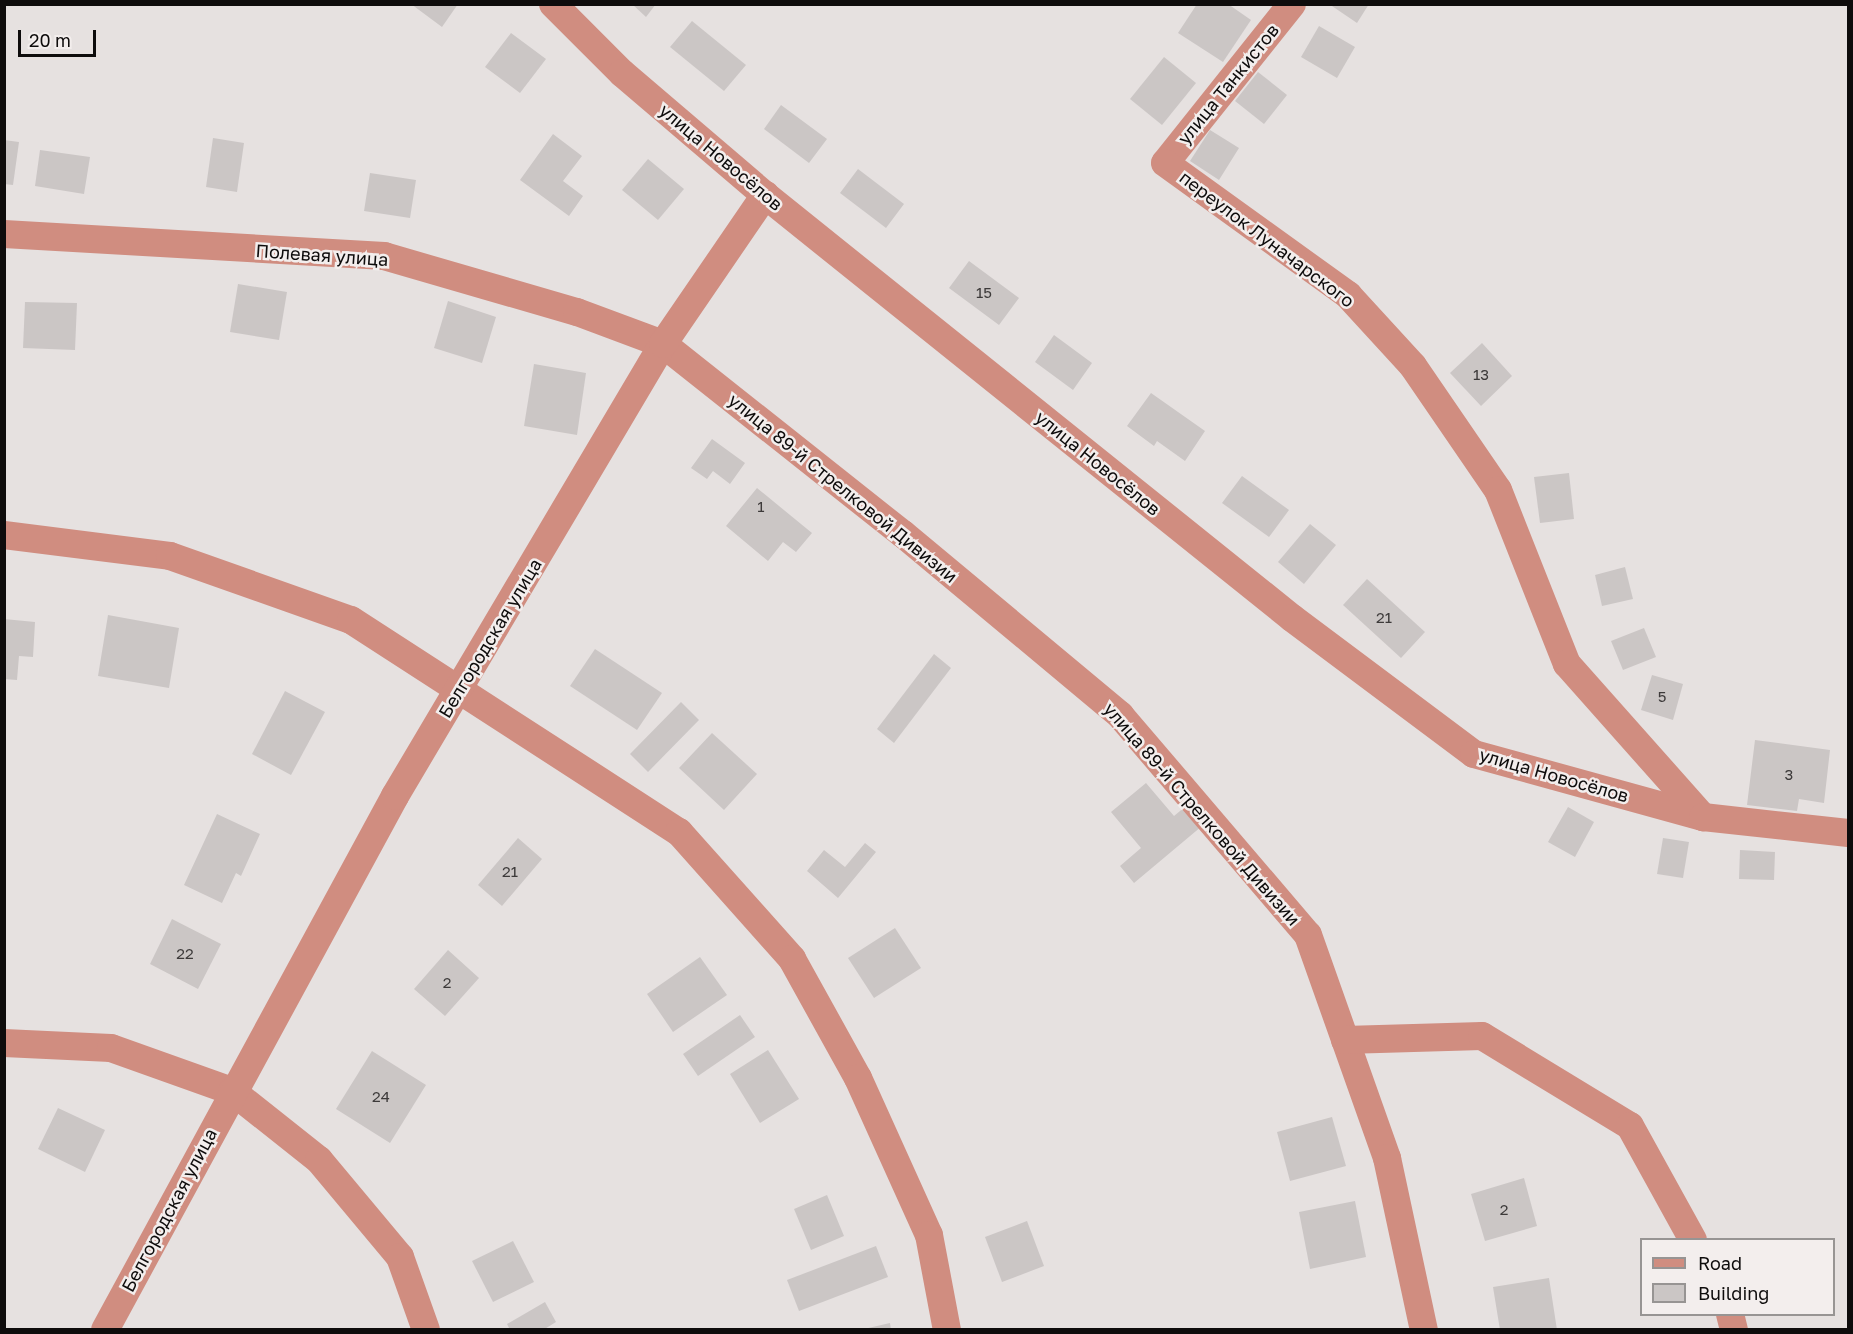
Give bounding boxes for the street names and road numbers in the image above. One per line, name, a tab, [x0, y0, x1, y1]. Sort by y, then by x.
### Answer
street label: улица Танкистов	[1173, 19, 1283, 149]
street label: улица Новосёлов	[655, 99, 787, 215]
street label: переулок Луначарского	[1175, 166, 1359, 312]
street label: Полевая улица	[255, 240, 389, 270]
street label: улица 89-й Стрелковой Дивизии	[724, 389, 962, 587]
street label: улица Новосёлов	[1031, 406, 1165, 520]
street label: Белгородская улица	[434, 554, 546, 722]
street label: улица 89-й Стрелковой Дивизии	[1099, 698, 1305, 930]
street label: улица Новосёлов	[1477, 743, 1631, 807]
street label: Белгородская улица	[117, 1125, 221, 1295]

